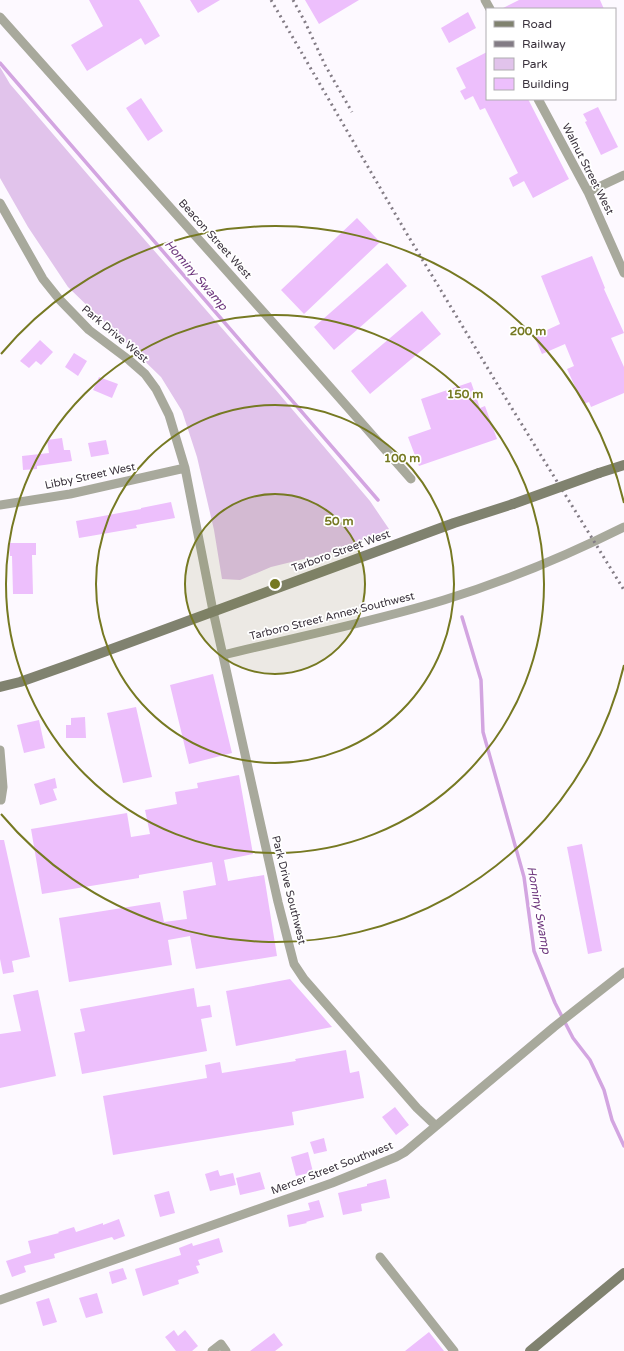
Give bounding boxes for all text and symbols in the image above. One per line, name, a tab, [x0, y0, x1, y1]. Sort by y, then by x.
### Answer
legend	[486, 8, 616, 100]
text: Road	[522, 17, 552, 31]
text: Railway	[522, 37, 566, 51]
text: Park	[522, 57, 548, 71]
text: Building	[522, 77, 569, 91]
street label: Walnut Street West	[559, 121, 617, 217]
street label: Beacon Street West	[176, 197, 254, 281]
water label: Hominy Swamp	[162, 237, 231, 314]
street label: Park Drive West	[79, 302, 151, 366]
text: 200 m	[510, 324, 546, 338]
text: 150 m	[447, 387, 483, 401]
text: 100 m	[384, 451, 420, 465]
street label: Libby Street West	[44, 460, 136, 492]
text: 50 m	[324, 514, 354, 528]
street label: Tarboro Street West	[290, 527, 392, 575]
centre of rings	[268, 577, 282, 591]
street label: Tarboro Street Annex Southwest	[248, 589, 416, 643]
street label: Park Drive Southwest	[269, 834, 309, 946]
water label: Hominy Swamp	[524, 865, 554, 956]
street label: Mercer Street Southwest	[269, 1139, 395, 1197]

